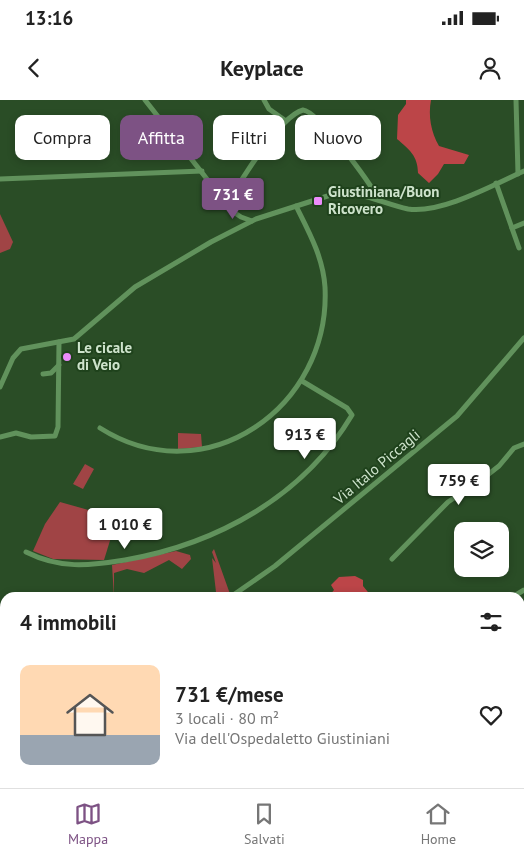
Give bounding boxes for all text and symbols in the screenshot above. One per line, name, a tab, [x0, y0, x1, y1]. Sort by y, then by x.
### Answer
text: 13:16	[25, 6, 73, 30]
icon: back	[20, 54, 48, 82]
text: Keyplace	[220, 54, 304, 82]
icon: person	[476, 54, 504, 82]
chip: Compra	[15, 115, 110, 160]
chip: Affitta	[120, 115, 203, 160]
chip: Filtri	[213, 115, 285, 160]
chip: Nuovo	[295, 115, 381, 160]
pin: 731 €	[198, 178, 268, 220]
place label: Giustiniana/Buon Ricovero	[328, 182, 439, 218]
text: 731 €	[213, 184, 253, 204]
marker: Giustiniana/Buon Ricovero	[312, 195, 324, 207]
place label: Le cicale di Veio	[77, 338, 132, 374]
marker: Le cicale di Veio	[61, 351, 73, 363]
pin: 913 €	[270, 418, 340, 460]
text: 913 €	[285, 424, 325, 444]
street label: Via Italo Piccagli	[329, 425, 424, 509]
pin: 759 €	[424, 464, 494, 506]
text: 759 €	[439, 470, 479, 490]
pin: 1 010 €	[79, 508, 171, 550]
text: 1 010 €	[98, 514, 152, 534]
map controls	[454, 522, 509, 577]
button: layers	[454, 522, 509, 577]
icon: filters	[477, 608, 505, 636]
text: 4 immobili	[20, 609, 117, 636]
text: 731 €/mese	[175, 681, 284, 708]
icon: home	[60, 685, 120, 745]
icon: heart	[477, 701, 505, 729]
text: 3 locali · 80 m²	[175, 708, 279, 728]
text: Via dell'Ospedaletto Giustiniani	[175, 728, 390, 748]
tab: Mappa	[68, 800, 108, 848]
tab: Salvati	[244, 800, 285, 848]
tab: Home	[421, 800, 456, 848]

